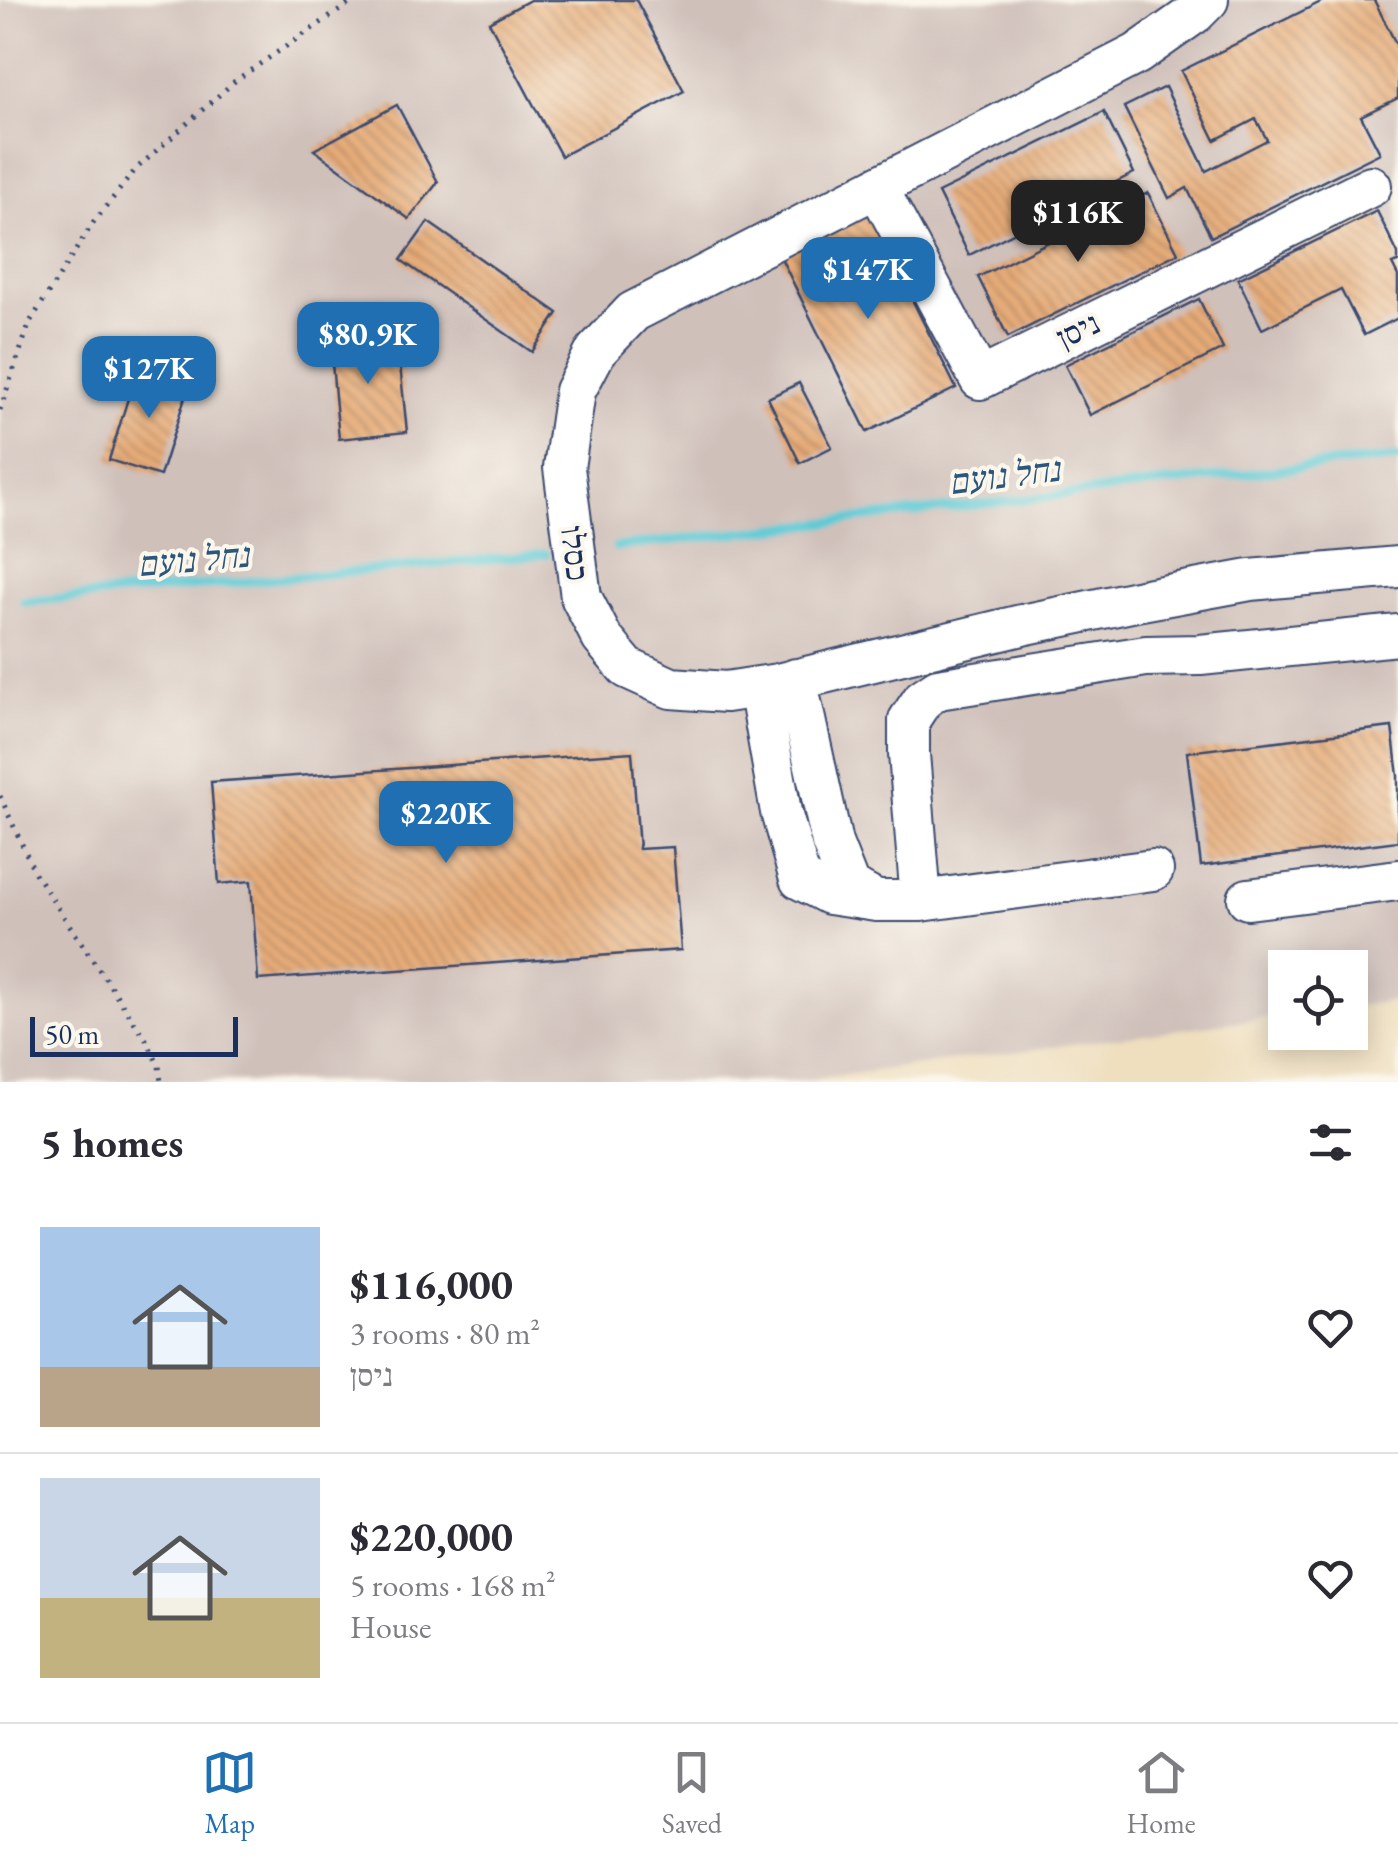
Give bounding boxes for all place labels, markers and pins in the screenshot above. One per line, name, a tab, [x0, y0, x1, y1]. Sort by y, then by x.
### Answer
pin: $116K	[1008, 180, 1148, 265]
pin: $147K	[798, 237, 938, 322]
pin: $80.9K	[287, 302, 449, 387]
pin: $127K	[79, 336, 219, 421]
pin: $220K	[376, 781, 516, 866]

